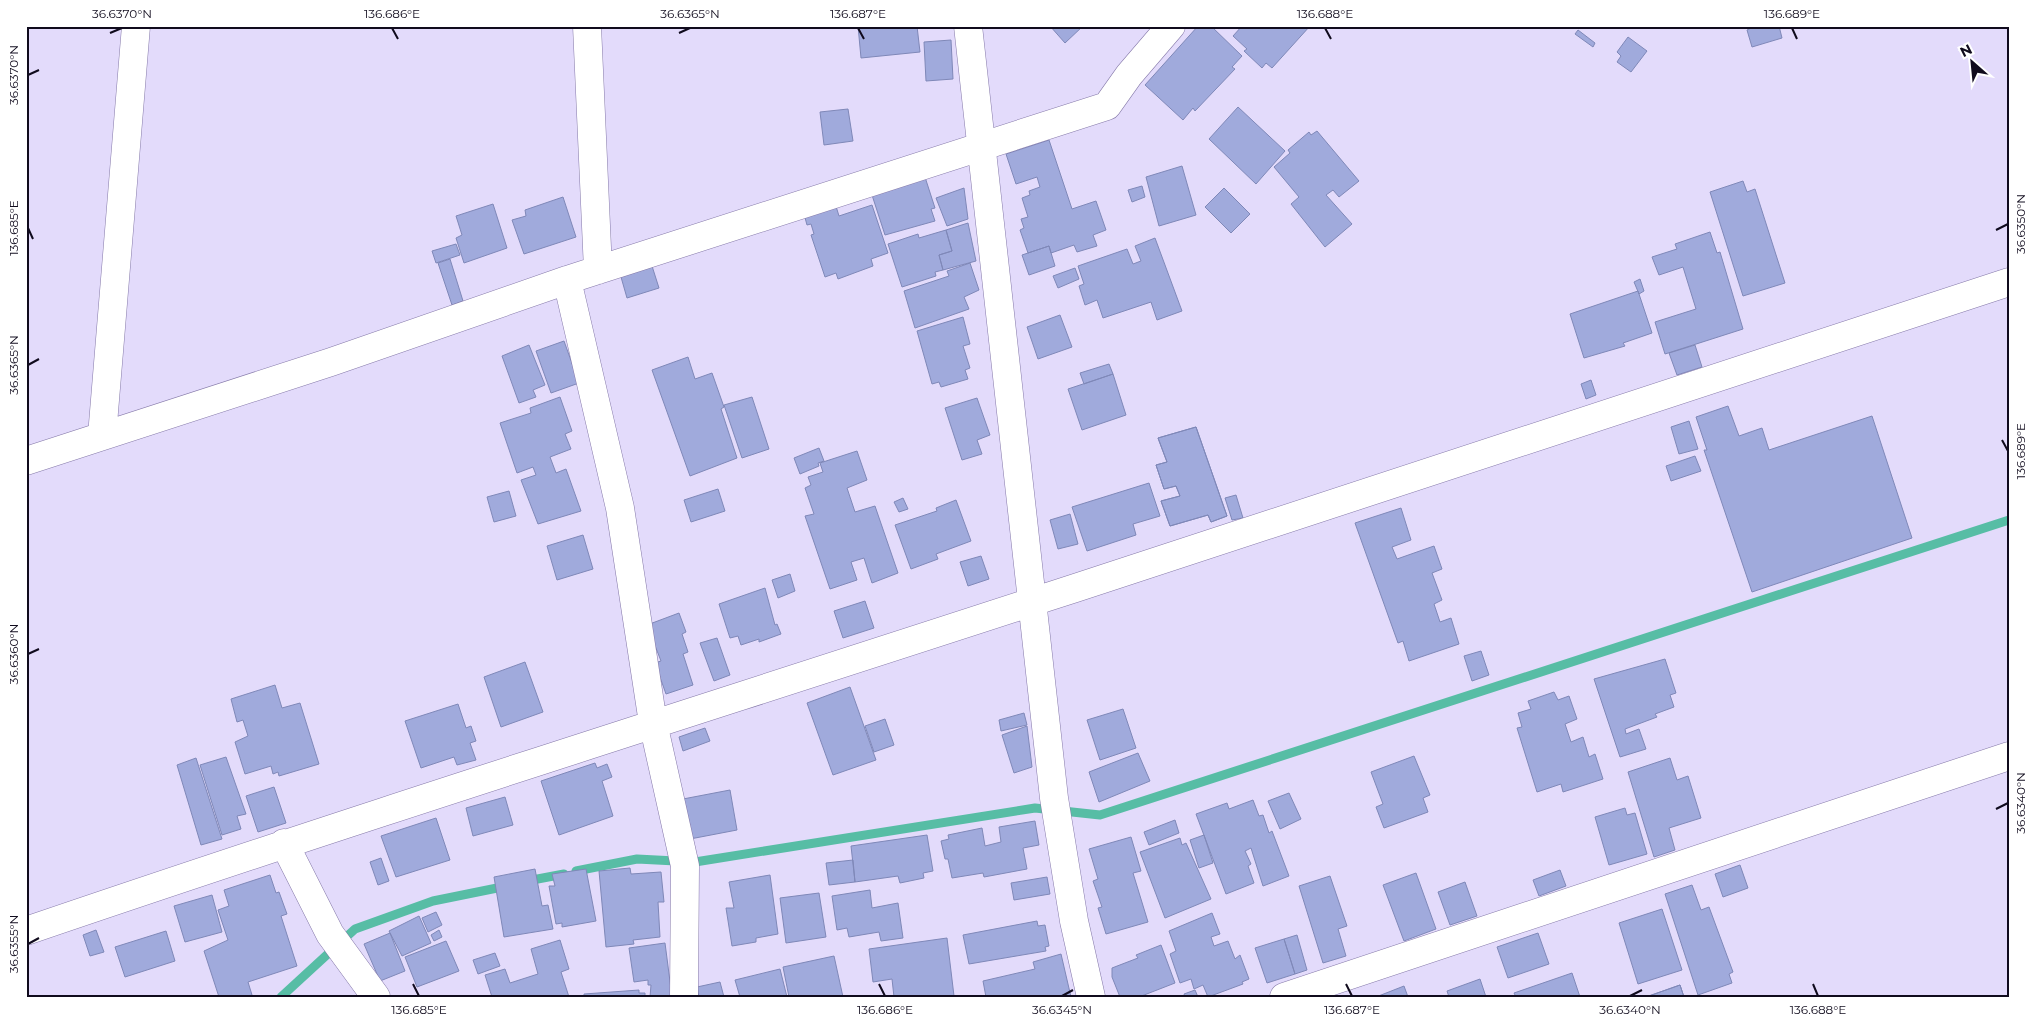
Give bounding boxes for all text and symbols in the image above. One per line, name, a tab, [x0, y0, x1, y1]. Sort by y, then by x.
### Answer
text: 36.6370°N	[92, 6, 152, 21]
text: 136.686°E	[364, 6, 420, 21]
text: 36.6365°N	[660, 6, 720, 21]
text: 136.687°E	[830, 6, 886, 21]
text: 136.688°E	[1297, 6, 1353, 21]
text: 136.689°E	[1764, 6, 1820, 21]
north arrow	[1948, 38, 1998, 88]
text: N	[1957, 40, 1975, 61]
text: 36.6370°N	[6, 45, 21, 105]
text: 36.6350°N	[2013, 194, 2028, 254]
text: 136.685°E	[6, 200, 21, 256]
text: 36.6365°N	[6, 335, 21, 395]
text: 136.689°E	[2013, 423, 2028, 479]
text: 36.6360°N	[6, 624, 21, 684]
text: 36.6340°N	[2013, 772, 2028, 834]
text: 36.6355°N	[6, 915, 21, 973]
text: 136.685°E	[391, 1002, 447, 1017]
text: 136.686°E	[857, 1002, 913, 1017]
text: 36.6345°N	[1032, 1002, 1092, 1017]
text: 136.687°E	[1324, 1002, 1380, 1017]
text: 36.6340°N	[1599, 1002, 1661, 1017]
text: 136.688°E	[1790, 1002, 1846, 1017]

